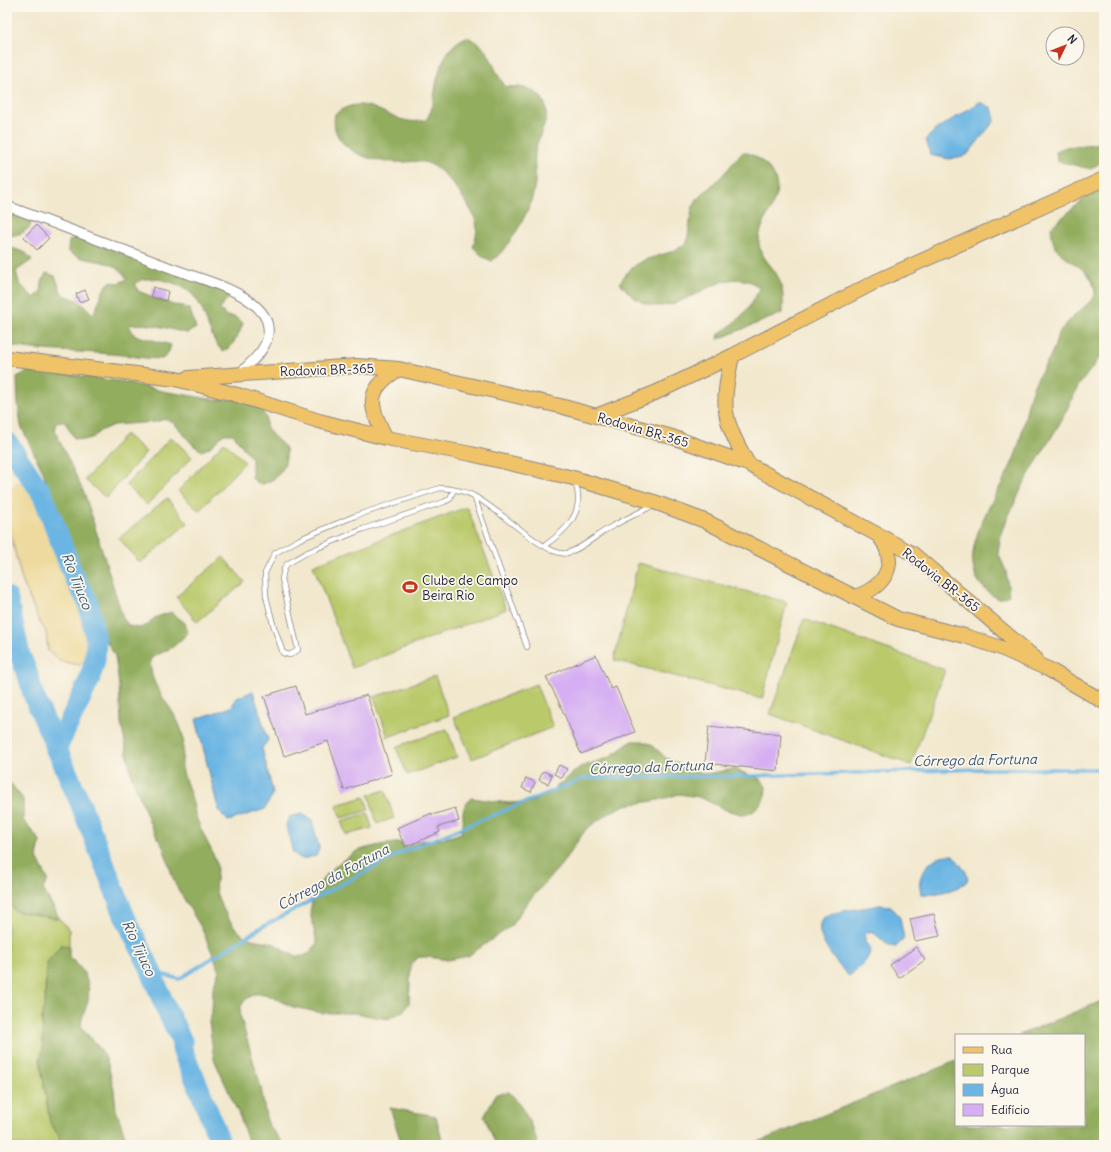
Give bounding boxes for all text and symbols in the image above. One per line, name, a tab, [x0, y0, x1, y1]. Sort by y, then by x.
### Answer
north arrow	[1045, 26, 1085, 66]
text: N	[1065, 32, 1080, 47]
street label: Rodovia BR-365	[280, 360, 374, 380]
street label: Rodovia BR-365	[595, 409, 691, 451]
street label: Rodovia BR-365	[899, 544, 983, 616]
water label: Rio Tijuco	[57, 550, 97, 613]
place label: Clube de Campo Beira Rio	[422, 572, 518, 604]
sports icon: Clube de Campo Beira Rio	[401, 578, 419, 596]
water label: Córrego da Fortuna	[913, 750, 1038, 770]
water label: Córrego da Fortuna	[589, 756, 714, 778]
water label: Córrego da Fortuna	[274, 839, 393, 914]
water label: Rio Tijuco	[118, 917, 160, 980]
legend	[955, 1034, 1085, 1126]
text: Rua	[991, 1042, 1013, 1057]
text: Parque	[991, 1062, 1030, 1077]
text: Água	[991, 1082, 1019, 1097]
text: Edifício	[991, 1102, 1030, 1117]

